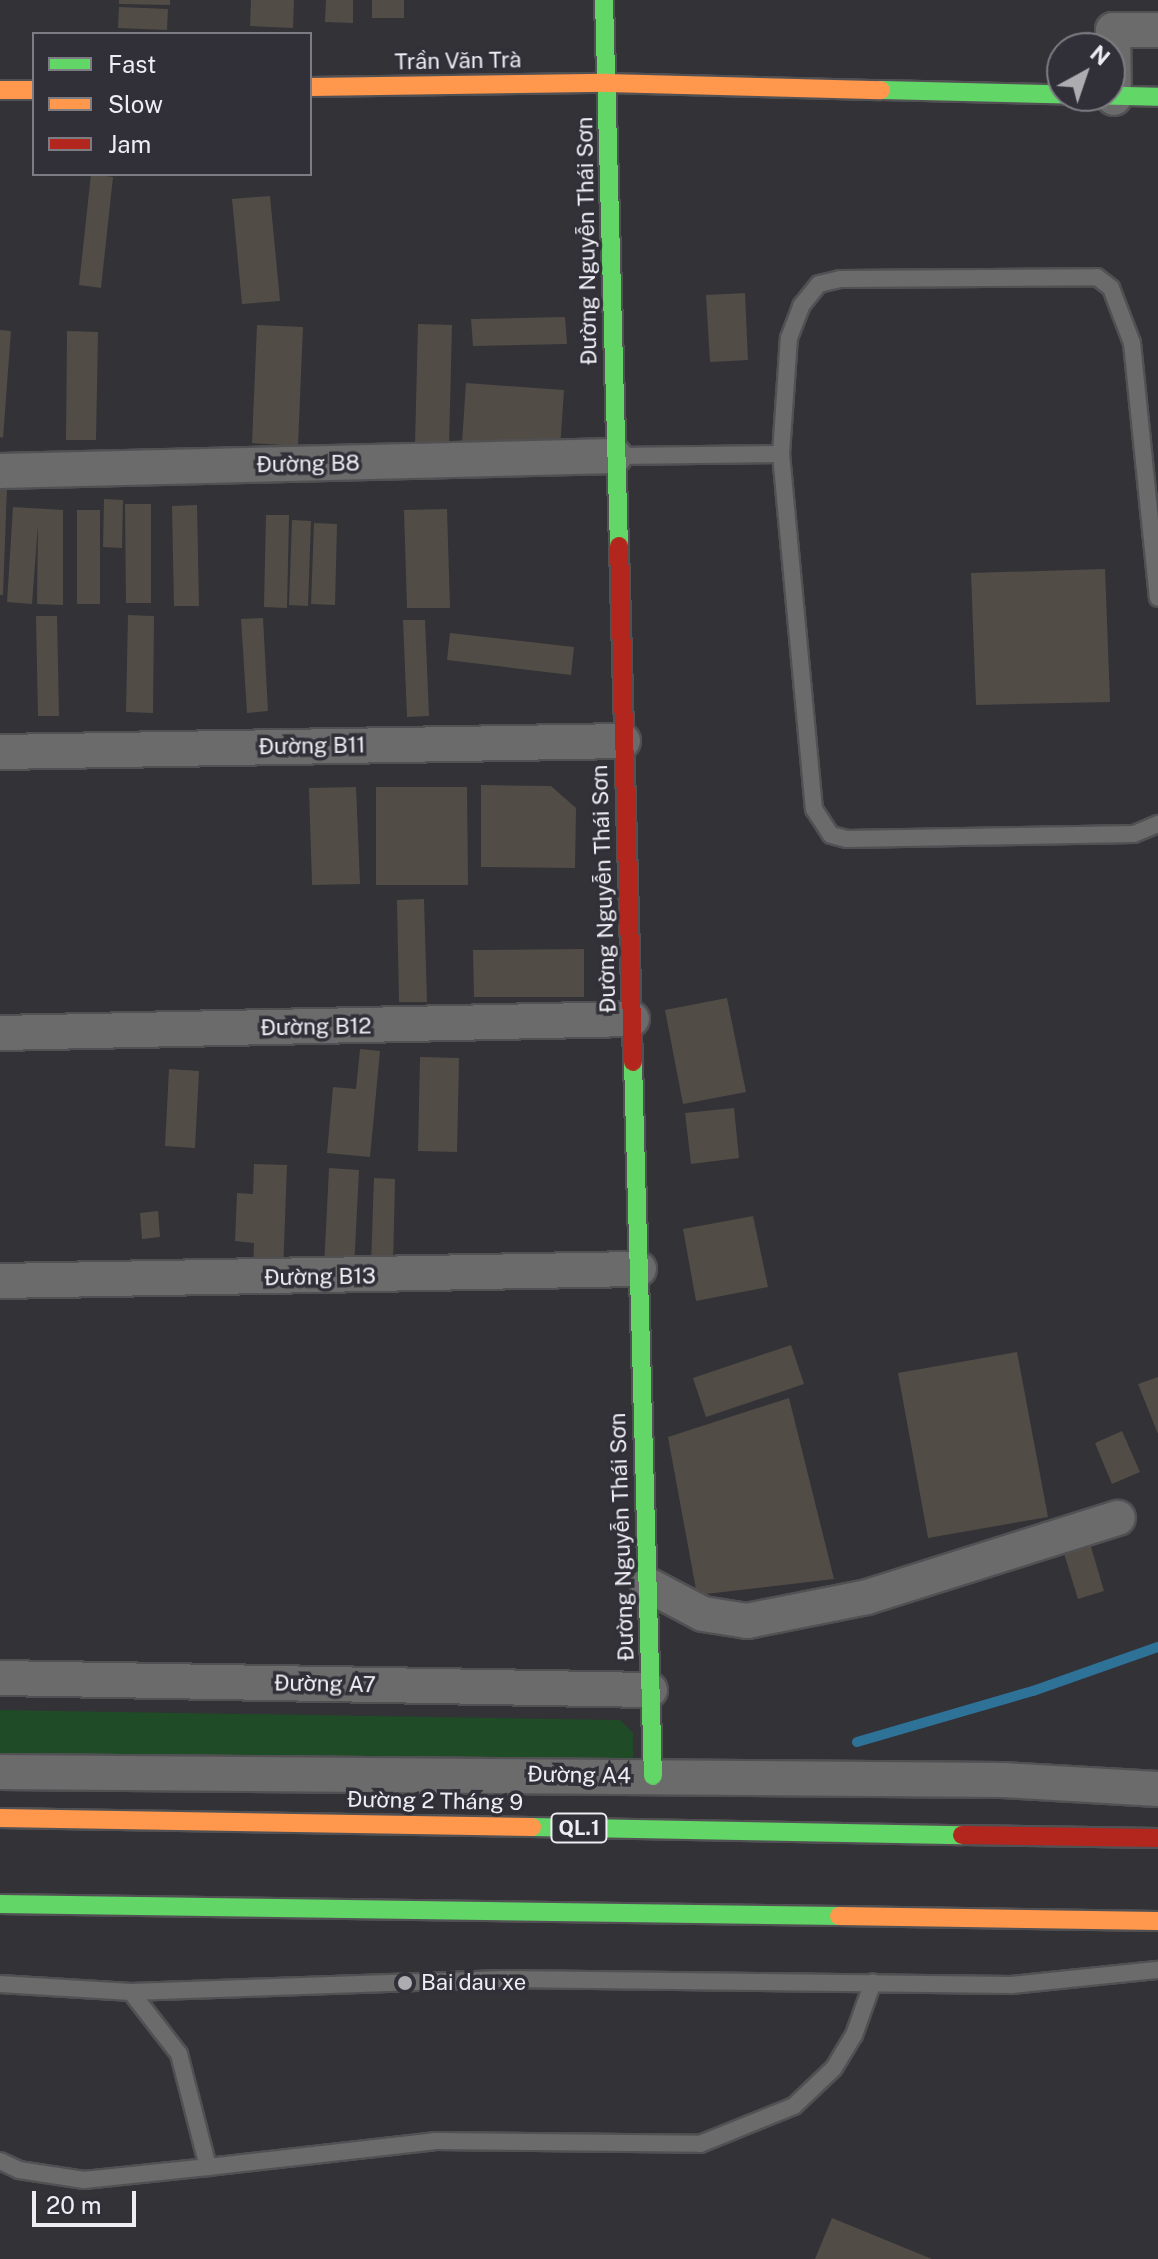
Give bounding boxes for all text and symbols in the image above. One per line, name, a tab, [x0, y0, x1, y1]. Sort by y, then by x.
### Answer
legend	[32, 32, 312, 176]
north arrow	[1046, 32, 1126, 112]
text: N	[1085, 40, 1115, 71]
street label: Trần Văn Trà	[394, 47, 522, 75]
text: Fast	[108, 50, 156, 78]
text: Slow	[108, 90, 163, 118]
street label: Đường Nguyễn Thái Sơn	[572, 117, 602, 365]
text: Jam	[108, 130, 151, 158]
street label: Đường B8	[256, 450, 360, 478]
street label: Đường B11	[258, 732, 366, 760]
street label: Đường Nguyễn Thái Sơn	[586, 764, 622, 1014]
street label: Đường B12	[260, 1013, 372, 1041]
street label: Đường B13	[264, 1263, 376, 1291]
street label: Đường Nguyễn Thái Sơn	[604, 1412, 640, 1662]
street label: Đường A7	[274, 1670, 376, 1698]
street label: Đường A4	[527, 1761, 631, 1789]
street label: Đường 2 Tháng 9	[347, 1786, 523, 1816]
road number: QL.1	[549, 1812, 609, 1844]
place label: Bai dau xe	[421, 1970, 527, 1996]
marker: Bai dau xe	[396, 1974, 414, 1992]
scale bar	[36, 2175, 140, 2225]
text: 20 m	[46, 2191, 102, 2219]

